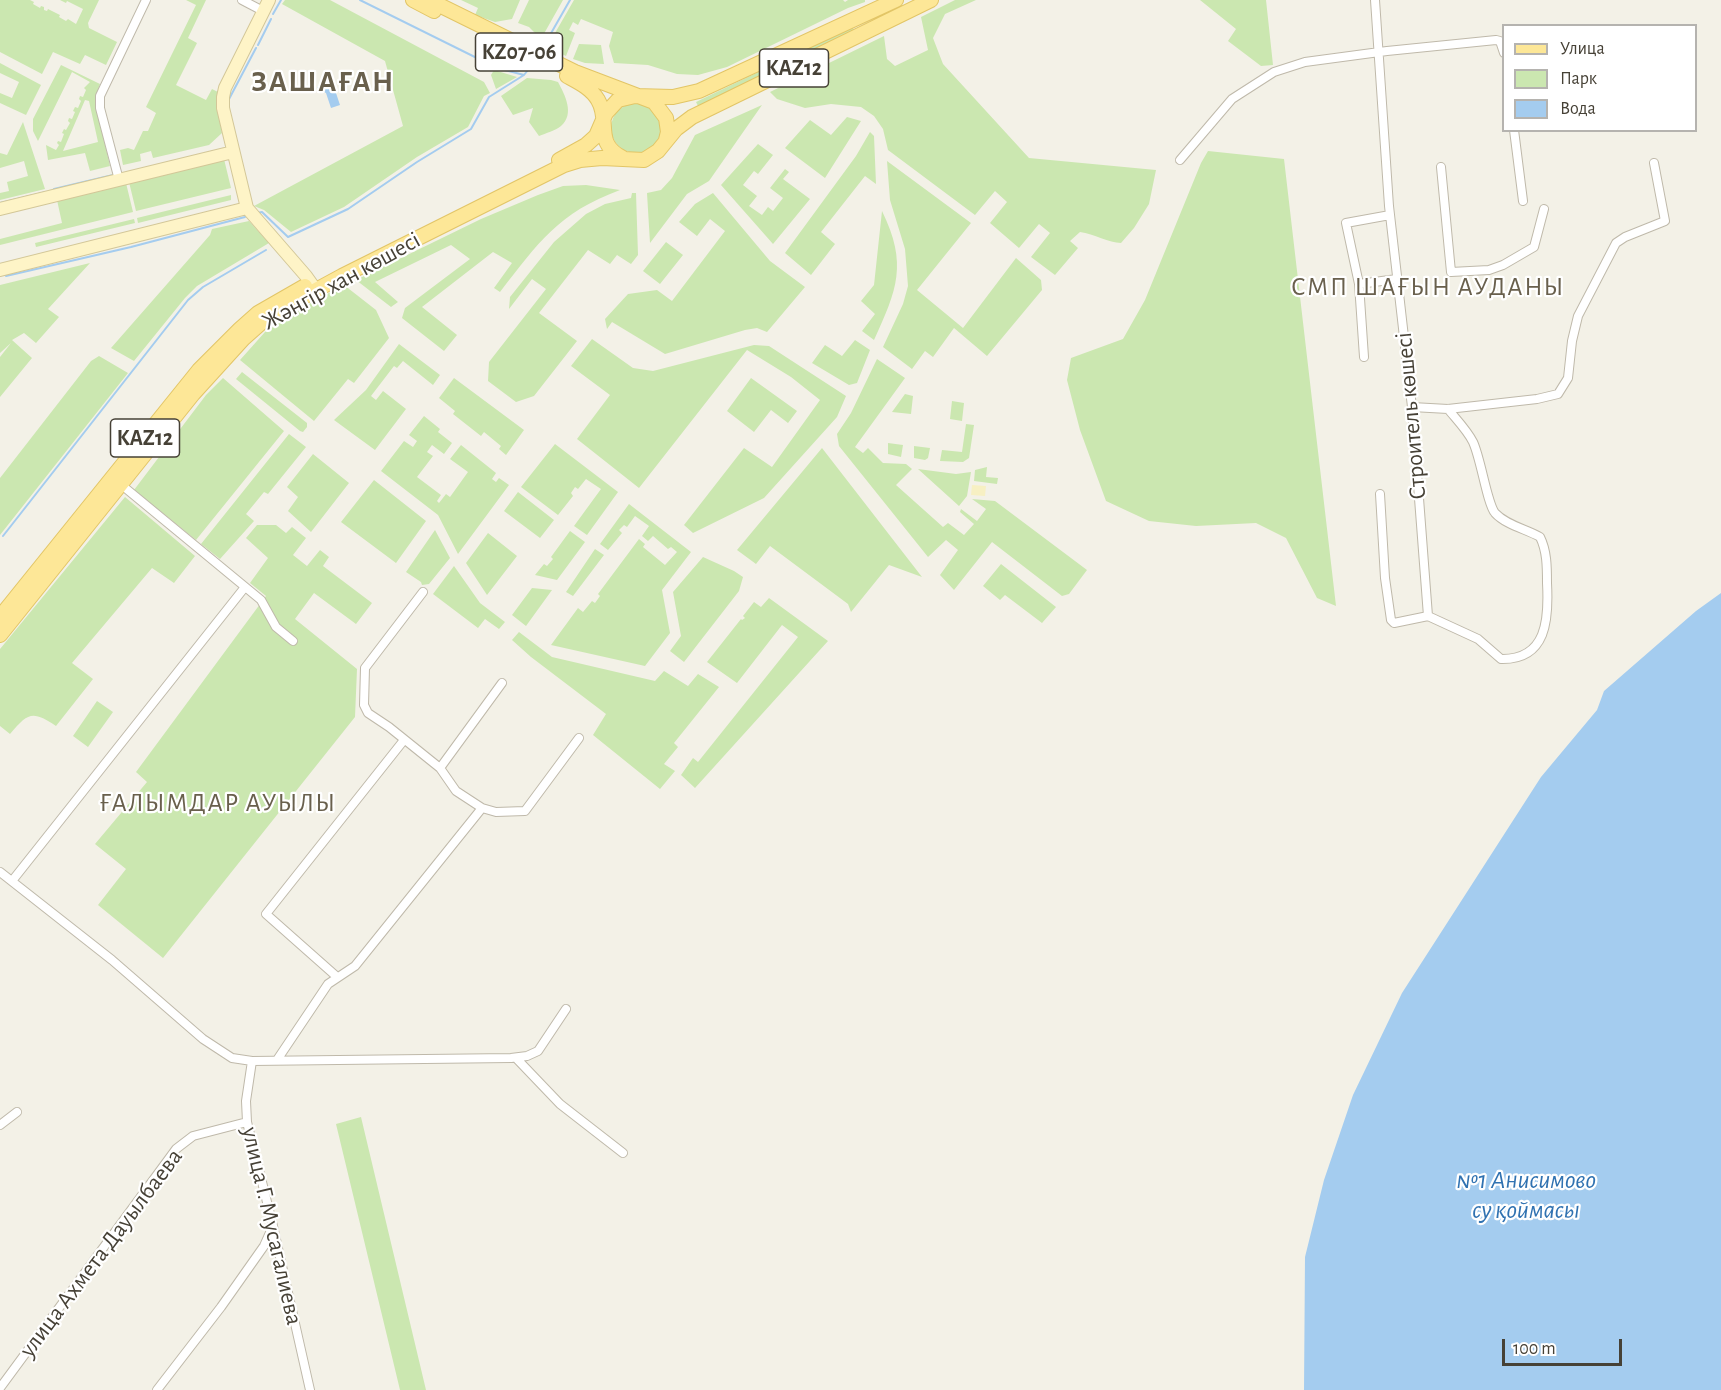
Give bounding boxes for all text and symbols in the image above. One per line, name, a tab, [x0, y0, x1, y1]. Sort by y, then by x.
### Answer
legend	[1502, 24, 1697, 132]
road number: KZ07-06	[476, 33, 562, 71]
text: Улица	[1560, 40, 1605, 58]
road number: KAZ12	[760, 49, 828, 87]
district label: ЗАШАҒАН	[251, 64, 395, 100]
text: Парк	[1560, 70, 1597, 88]
text: Вода	[1560, 100, 1596, 118]
street label: Жәңгір хан көшесі	[257, 226, 425, 336]
district label: СМП ШАҒЫН АУДАНЫ	[1291, 271, 1565, 303]
street label: Строитель көшесі	[1389, 331, 1433, 501]
road number: KAZ12	[110, 419, 180, 457]
district label: ҒАЛЫМДАР АУЫЛЫ	[99, 787, 337, 819]
street label: улица Г. Мусагалиева	[235, 1124, 309, 1328]
street label: улица Ахмета Дауылбаева	[13, 1143, 189, 1363]
water label: №1 Анисимово су қоймасы	[1456, 1164, 1596, 1226]
scale bar	[1505, 1327, 1625, 1365]
text: 100 m	[1513, 1340, 1556, 1358]

